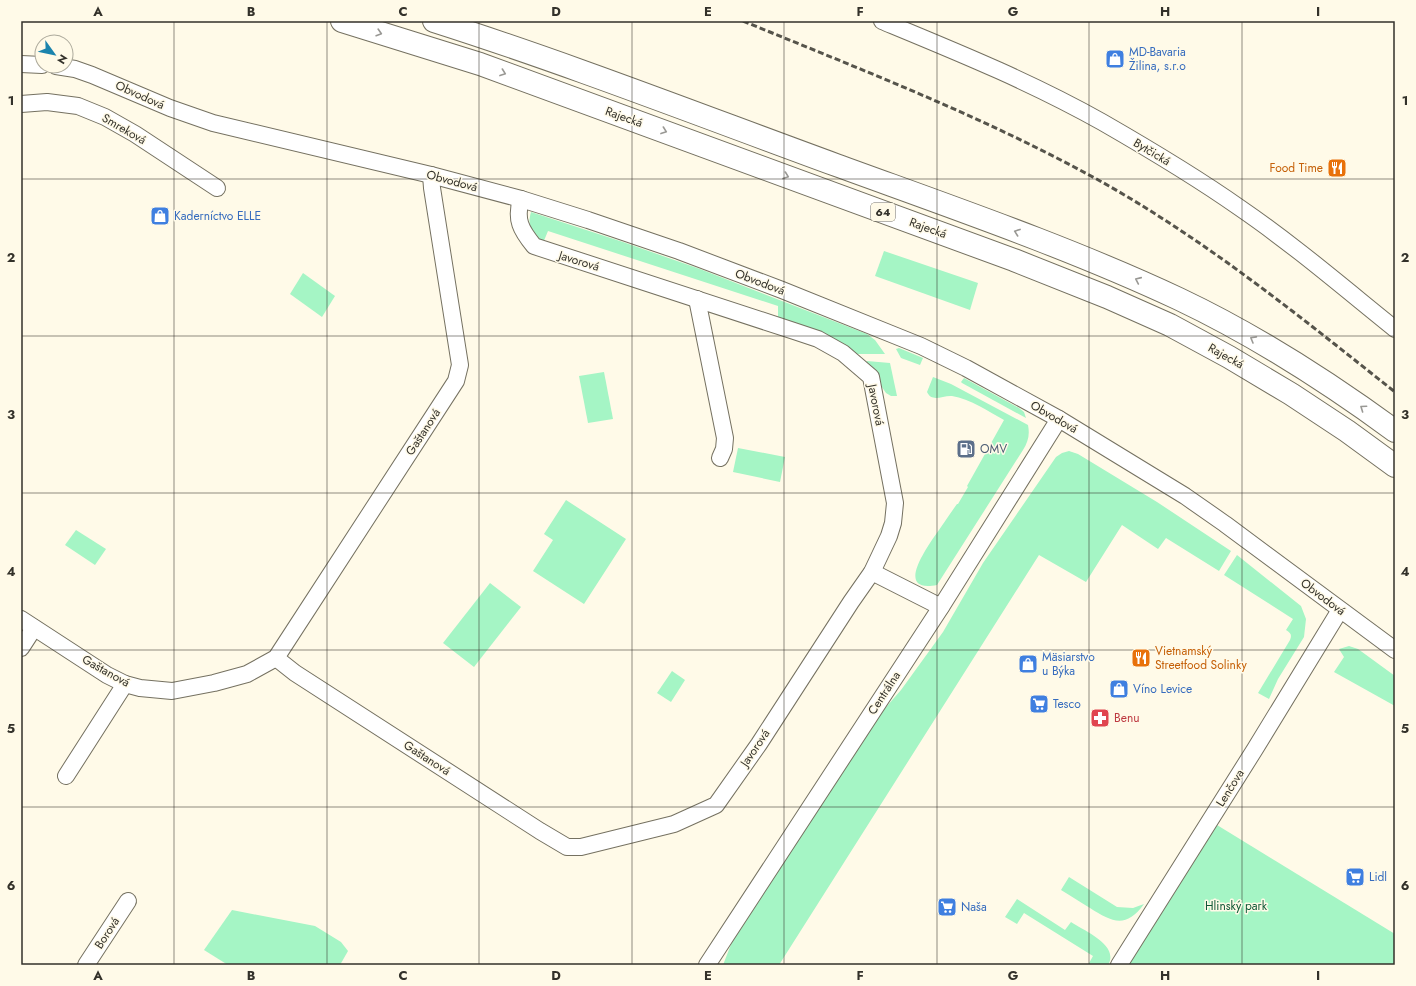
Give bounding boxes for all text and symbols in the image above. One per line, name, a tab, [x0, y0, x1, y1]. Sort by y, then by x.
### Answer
text: A	[92, 2, 103, 21]
text: B	[247, 2, 256, 21]
text: C	[398, 2, 408, 21]
text: D	[551, 2, 561, 21]
text: E	[704, 2, 712, 21]
text: F	[856, 2, 864, 21]
text: G	[1008, 2, 1019, 21]
text: H	[1160, 2, 1170, 21]
text: I	[1316, 2, 1320, 21]
one-way arrow	[375, 28, 382, 36]
north arrow	[34, 34, 74, 74]
place label: MD-Bavaria Žilina, s.r.o	[1129, 43, 1186, 75]
shop icon: MD-Bavaria Žilina, s.r.o	[1104, 48, 1126, 70]
text: N	[53, 51, 71, 67]
one-way arrow	[499, 68, 506, 76]
street label: Obvodová	[113, 76, 168, 114]
text: 1	[8, 91, 14, 110]
text: 1	[1402, 91, 1408, 110]
street label: Rajecká	[603, 102, 645, 132]
street label: Smreková	[98, 109, 150, 149]
one-way arrow	[661, 127, 668, 135]
street label: Bytčická	[1130, 134, 1174, 170]
restaurant icon: Food Time	[1326, 157, 1348, 179]
place label: Food Time	[1270, 159, 1323, 177]
street label: Obvodová	[425, 166, 480, 196]
one-way arrow	[783, 172, 790, 180]
road number: 64	[871, 203, 895, 221]
shop icon: Kaderníctvo ELLE	[149, 205, 171, 227]
place label: Kaderníctvo ELLE	[174, 207, 261, 225]
street label: Rajecká	[907, 213, 949, 243]
one-way arrow	[1014, 228, 1021, 236]
street label: Javorová	[555, 246, 602, 276]
text: 2	[7, 248, 15, 267]
text: 2	[1401, 248, 1409, 267]
street label: Obvodová	[732, 264, 788, 300]
one-way arrow	[1134, 277, 1142, 285]
one-way arrow	[1250, 337, 1257, 344]
street label: Rajecká	[1205, 339, 1247, 373]
street label: Javorová	[863, 381, 889, 427]
street label: Obvodová	[1027, 396, 1081, 438]
text: 3	[7, 405, 15, 424]
street label: Gaštanová	[401, 405, 445, 459]
text: 3	[1401, 405, 1409, 424]
one-way arrow	[1361, 406, 1368, 413]
fuel station icon: OMV	[955, 438, 977, 460]
place label: OMV	[980, 440, 1007, 458]
text: 4	[6, 562, 16, 581]
text: 4	[1400, 562, 1410, 581]
street label: Obvodová	[1297, 574, 1349, 620]
place label: Vietnamský Streetfood Solinky	[1155, 642, 1247, 674]
restaurant icon: Vietnamský Streetfood Solinky	[1130, 647, 1152, 669]
place label: Mäsiarstvo u Býka	[1042, 648, 1095, 680]
street label: Gaštanová	[79, 650, 133, 692]
shop icon: Mäsiarstvo u Býka	[1017, 653, 1039, 675]
street label: Centrálna	[863, 668, 905, 718]
shop icon: Víno Levice	[1108, 678, 1130, 700]
place label: Víno Levice	[1133, 680, 1192, 698]
supermarket icon: Tesco	[1028, 693, 1050, 715]
place label: Tesco	[1053, 695, 1081, 713]
pharmacy icon: Benu	[1089, 707, 1111, 729]
place label: Benu	[1114, 709, 1139, 727]
text: 5	[7, 719, 15, 738]
text: 5	[1401, 719, 1409, 738]
street label: Javorová	[735, 726, 774, 772]
street label: Gaštanová	[400, 736, 454, 780]
street label: Lenčova	[1211, 766, 1249, 810]
supermarket icon: Lidl	[1344, 866, 1366, 888]
place label: Lidl	[1369, 868, 1387, 886]
text: 6	[7, 876, 16, 895]
text: 6	[1401, 876, 1410, 895]
supermarket icon: Naša	[936, 896, 958, 918]
park label: Hlinský park	[1205, 897, 1268, 915]
place label: Naša	[961, 898, 987, 916]
street label: Borová	[90, 913, 124, 952]
text: A	[92, 966, 103, 985]
text: B	[247, 966, 256, 985]
text: C	[398, 966, 408, 985]
text: D	[551, 966, 561, 985]
text: E	[704, 966, 712, 985]
text: F	[856, 966, 864, 985]
text: G	[1008, 966, 1019, 985]
text: H	[1160, 966, 1170, 985]
text: I	[1316, 966, 1320, 985]

